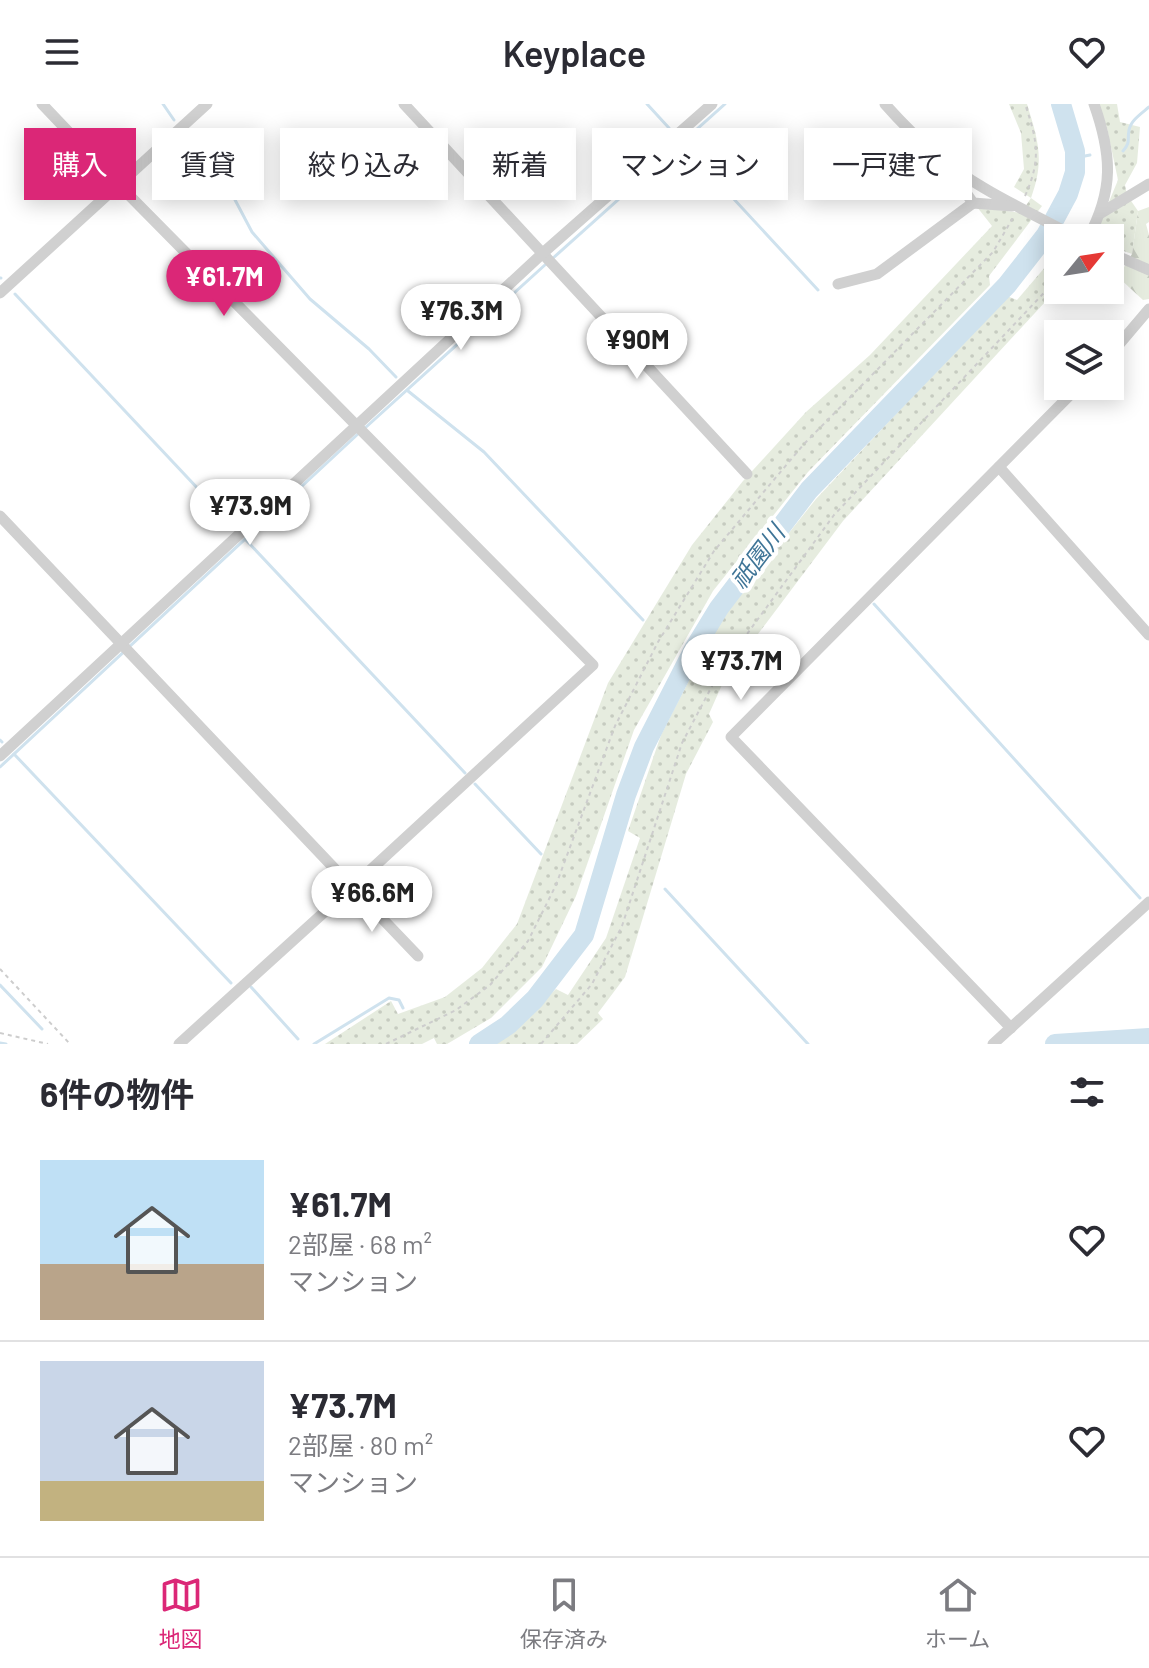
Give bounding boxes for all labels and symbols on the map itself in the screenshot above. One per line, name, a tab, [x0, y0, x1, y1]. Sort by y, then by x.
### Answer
north arrow	[1044, 224, 1124, 304]
pin: ¥61.7M	[159, 250, 289, 318]
pin: ¥76.3M	[396, 284, 526, 352]
pin: ¥90M	[590, 313, 684, 381]
pin: ¥73.9M	[185, 479, 315, 547]
water label: 祇園川	[724, 516, 792, 594]
pin: ¥73.7M	[676, 634, 806, 702]
pin: ¥66.6M	[307, 866, 437, 934]

